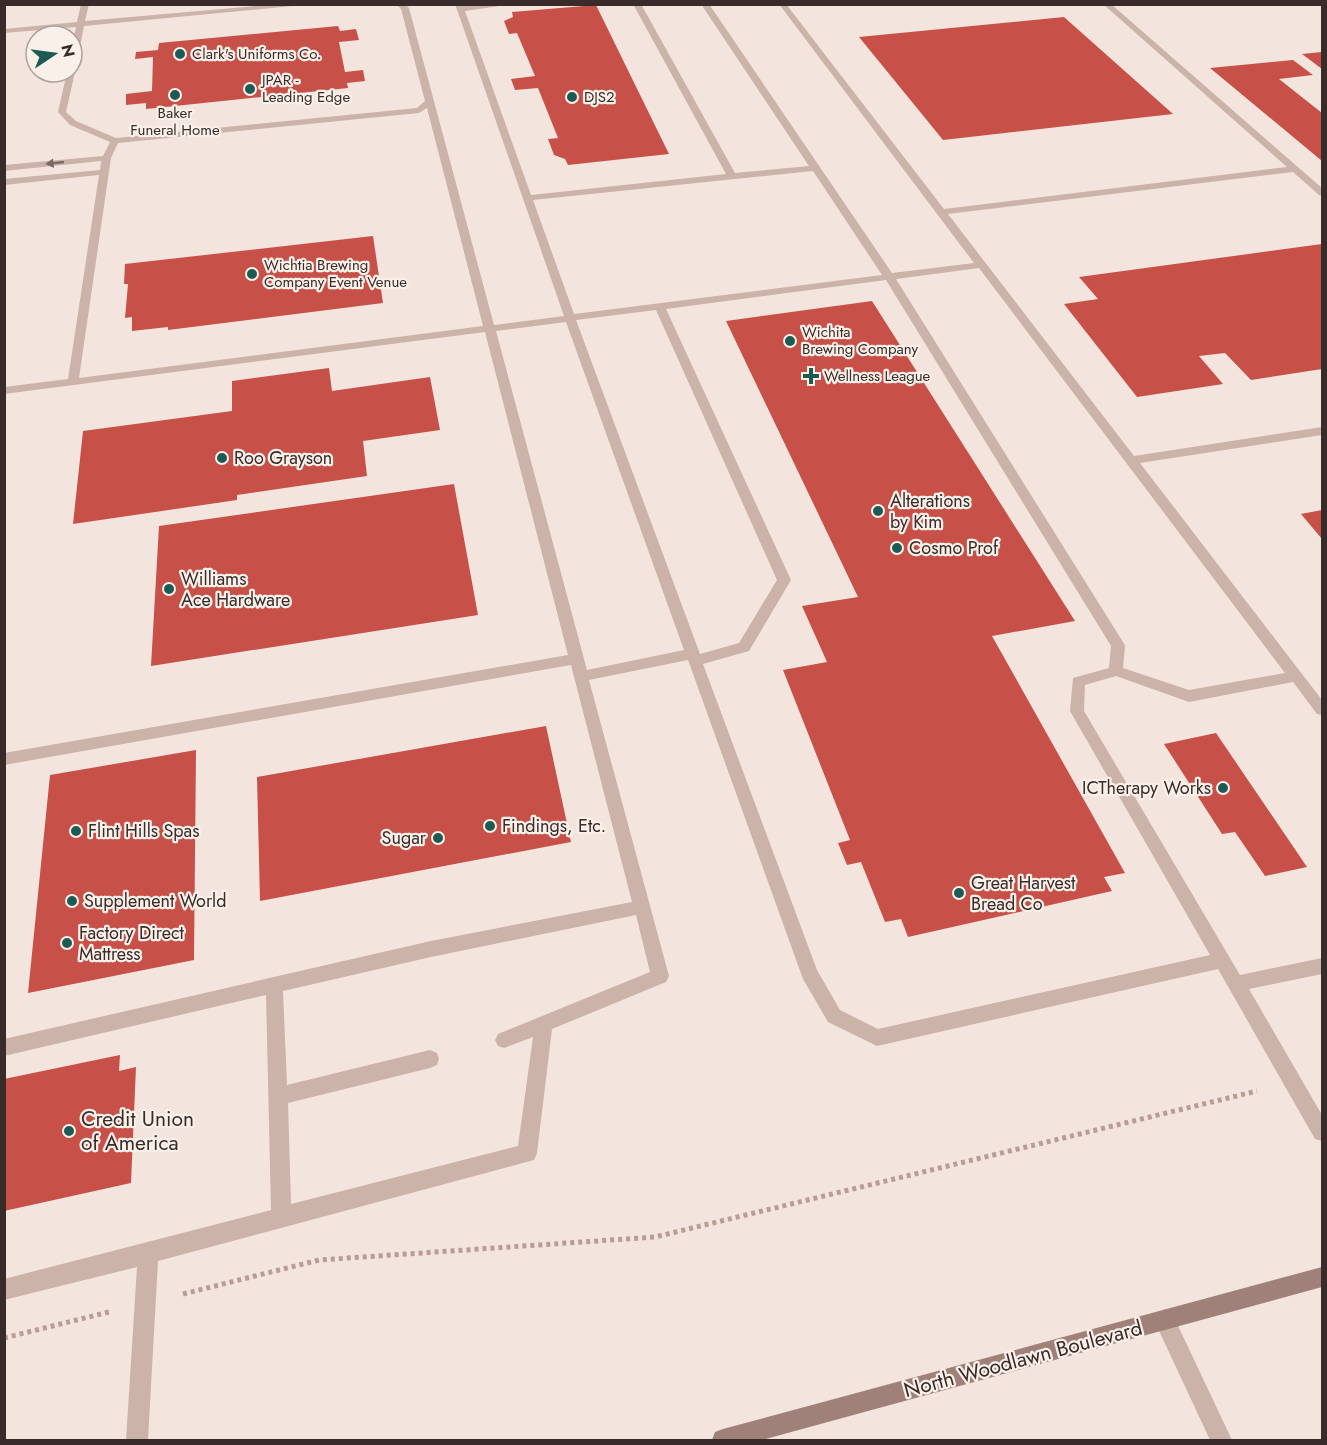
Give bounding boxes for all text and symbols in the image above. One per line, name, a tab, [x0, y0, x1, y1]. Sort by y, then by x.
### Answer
north arrow	[24, 24, 84, 84]
text: N	[55, 42, 81, 60]
place label: Clark's Uniforms Co.	[192, 43, 321, 65]
marker: Clark's Uniforms Co.	[173, 47, 187, 61]
place label: JPAR - Leading Edge	[260, 69, 350, 108]
marker: JPAR - Leading Edge	[243, 82, 257, 96]
place label: DJS2	[584, 86, 615, 108]
marker: Baker Funeral Home	[168, 88, 182, 102]
marker: DJS2	[565, 90, 579, 104]
place label: Baker Funeral Home	[130, 102, 220, 141]
one-way arrow	[46, 158, 65, 168]
place label: Wichtia Brewing Company Event Venue	[264, 254, 407, 293]
marker: Wichtia Brewing Company Event Venue	[245, 267, 259, 281]
place label: Wichita Brewing Company	[802, 321, 919, 360]
marker: Wichita Brewing Company	[783, 334, 797, 348]
place label: Wellness League	[824, 365, 931, 387]
marker: Wellness League	[802, 367, 820, 385]
place label: Roo Grayson	[234, 445, 332, 471]
marker: Roo Grayson	[215, 451, 229, 465]
place label: Alterations by Kim	[890, 488, 970, 535]
marker: Alterations by Kim	[871, 504, 885, 518]
place label: Cosmo Prof	[909, 535, 999, 561]
marker: Cosmo Prof	[890, 541, 904, 555]
place label: Williams Ace Hardware	[181, 566, 290, 613]
marker: Williams Ace Hardware	[162, 582, 176, 596]
place label: ICTherapy Works	[1082, 775, 1211, 801]
marker: ICTherapy Works	[1216, 781, 1230, 795]
place label: Findings, Etc.	[502, 813, 606, 839]
place label: Flint Hills Spas	[88, 818, 200, 844]
marker: Findings, Etc.	[483, 819, 497, 833]
marker: Flint Hills Spas	[69, 824, 83, 838]
place label: Sugar	[382, 825, 427, 851]
marker: Sugar	[431, 831, 445, 845]
place label: Great Harvest Bread Co	[971, 870, 1076, 917]
marker: Great Harvest Bread Co	[952, 886, 966, 900]
place label: Supplement World	[84, 888, 227, 914]
marker: Supplement World	[65, 894, 79, 908]
place label: Factory Direct Mattress	[79, 920, 185, 967]
marker: Factory Direct Mattress	[60, 936, 74, 950]
place label: Credit Union of America	[81, 1104, 194, 1158]
marker: Credit Union of America	[62, 1124, 76, 1138]
street label: North Woodlawn Boulevard	[900, 1313, 1146, 1405]

